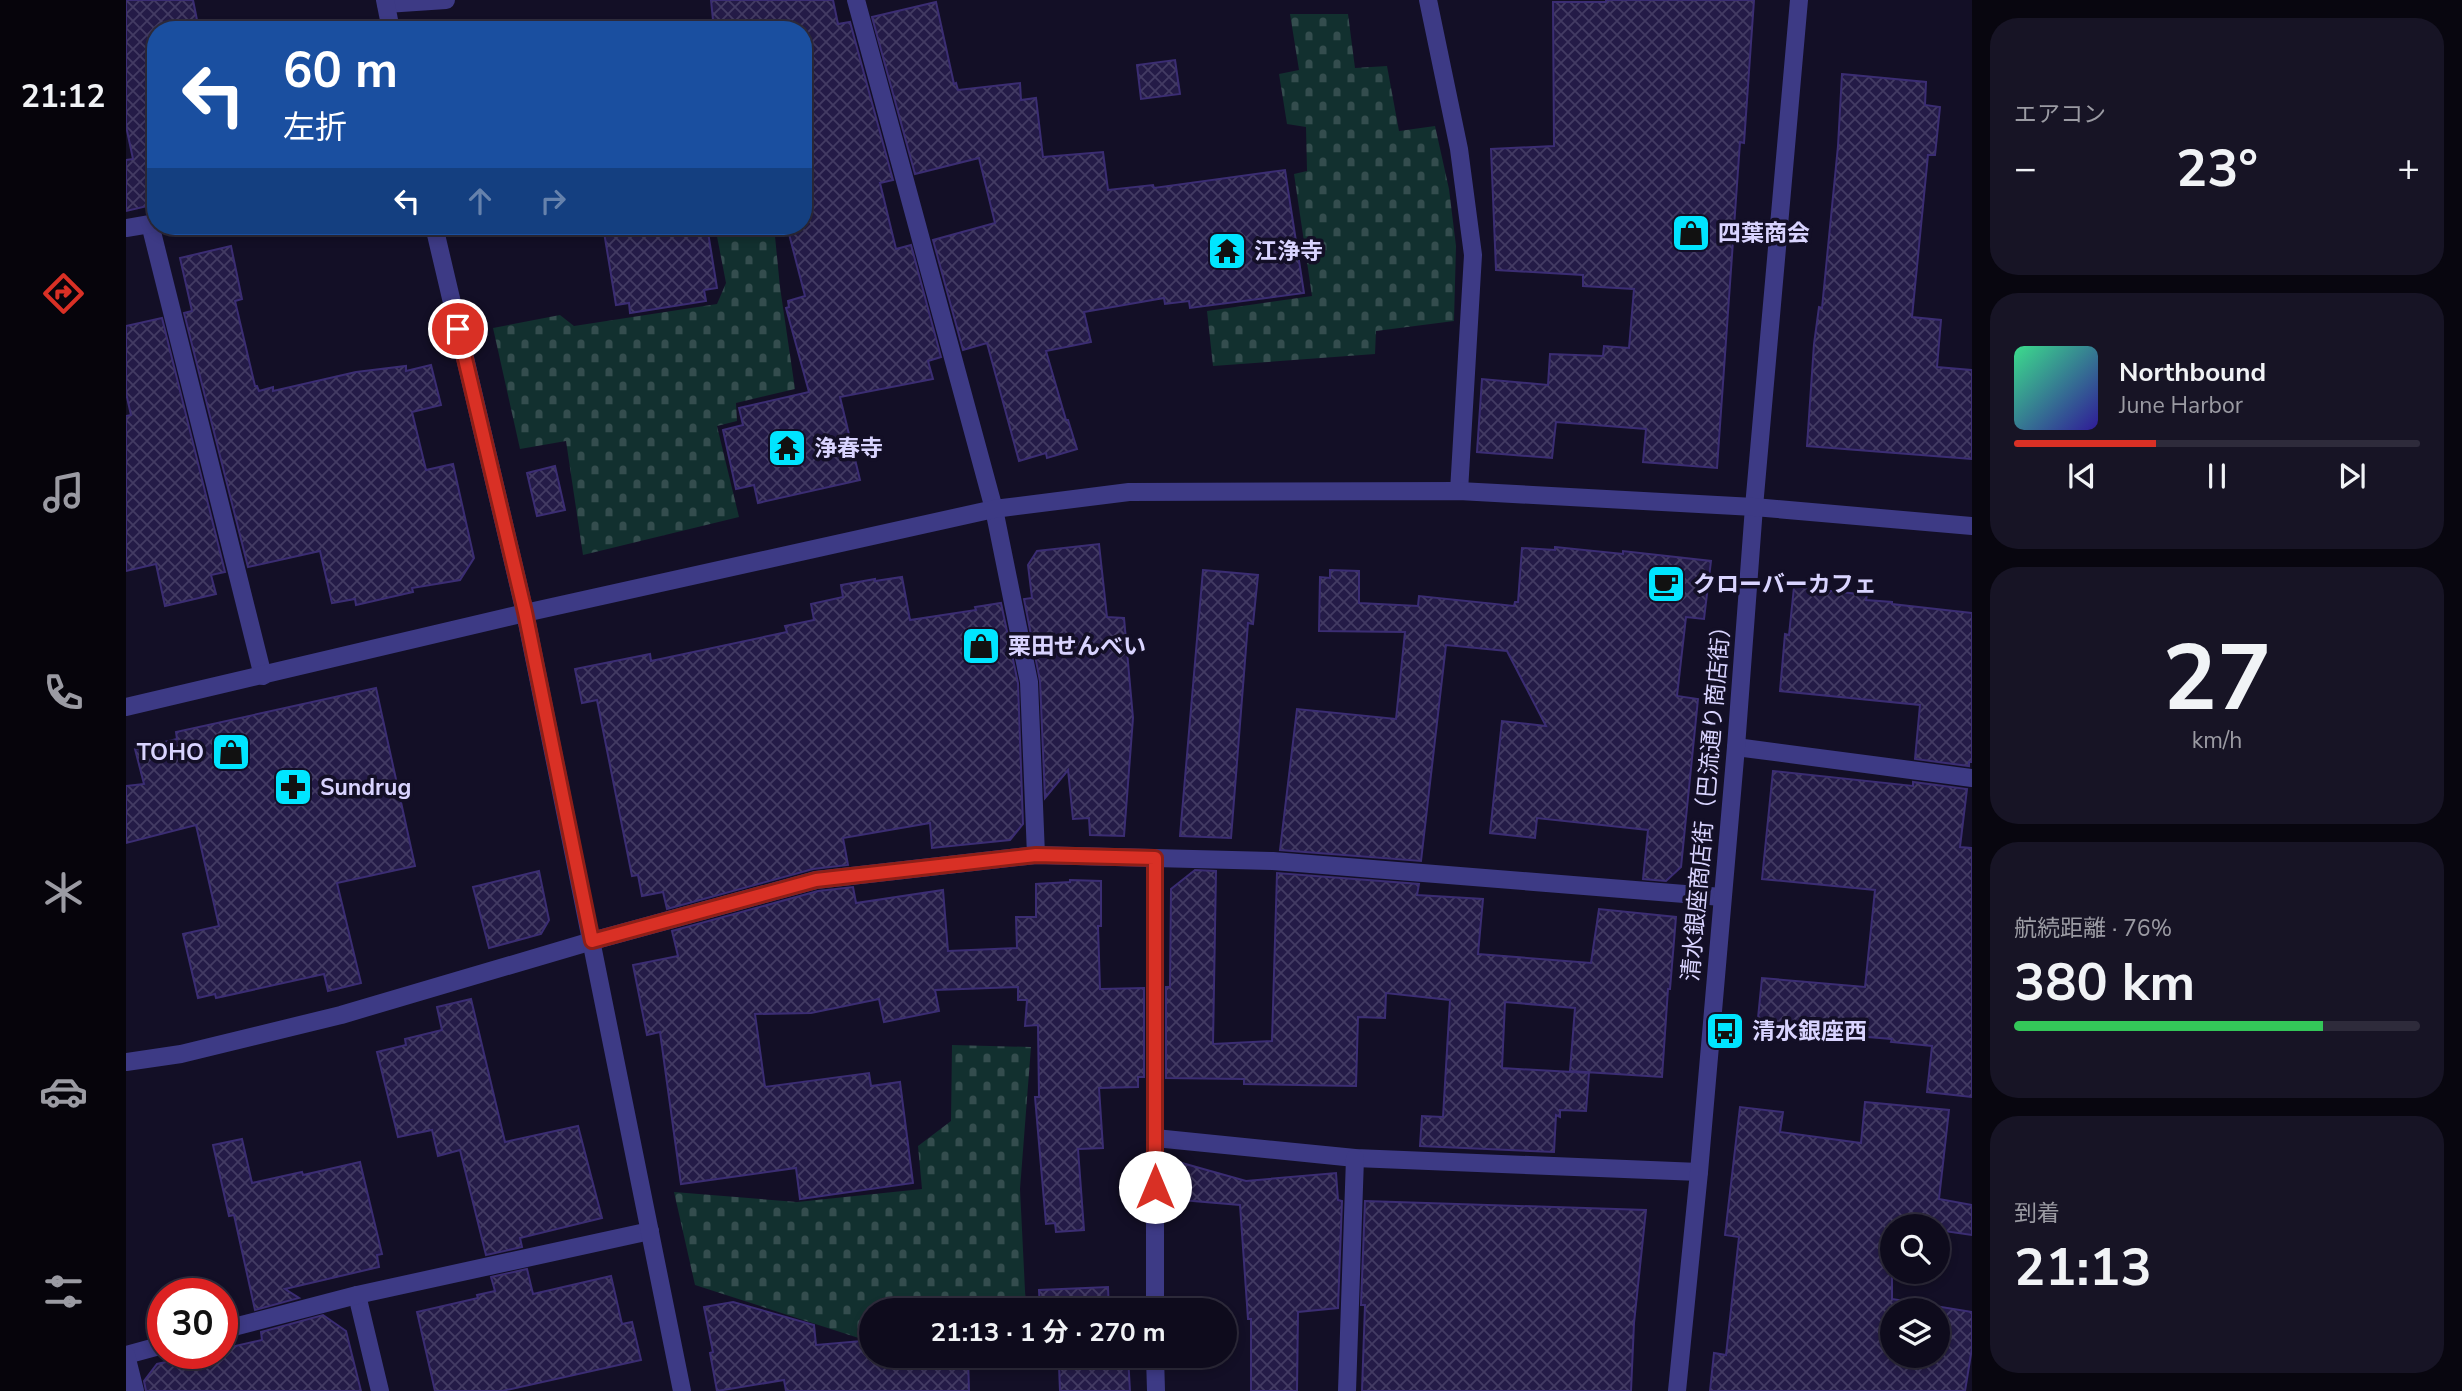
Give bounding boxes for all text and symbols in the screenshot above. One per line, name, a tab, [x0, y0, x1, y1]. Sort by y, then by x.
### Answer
text: 60 m	[283, 37, 398, 104]
icon: left	[168, 49, 259, 140]
text: 21:12	[21, 75, 105, 118]
text: エアコン	[2014, 99, 2106, 130]
text: 左折	[283, 106, 347, 149]
text: 23°	[2176, 133, 2258, 204]
text: −	[2014, 143, 2037, 194]
text: +	[2397, 143, 2420, 194]
icon: left	[388, 182, 426, 220]
icon: ahead	[461, 182, 499, 220]
icon: right	[534, 182, 572, 220]
shop icon: 四葉商会	[1670, 212, 1712, 254]
place label: 四葉商会	[1718, 218, 1810, 249]
temple icon: 江浄寺	[1206, 230, 1248, 272]
place label: 江浄寺	[1254, 236, 1323, 267]
icon: directions	[39, 269, 88, 318]
pin	[428, 299, 488, 359]
icon: arrive	[439, 310, 477, 348]
text: Northbound	[2119, 355, 2266, 390]
text: June Harbor	[2119, 390, 2243, 421]
temple icon: 浄春寺	[766, 427, 808, 469]
place label: 浄春寺	[814, 433, 883, 464]
icon: previous	[2063, 457, 2101, 495]
icon: pause	[2198, 457, 2236, 495]
icon: next	[2333, 457, 2371, 495]
icon: music	[39, 468, 88, 517]
cafe icon: クローバーカフェ	[1645, 563, 1687, 605]
place label: クローバーカフェ	[1693, 569, 1877, 600]
street label: 清水銀座商店街（巴流通り商店街）	[1675, 613, 1738, 983]
text: 27	[2162, 617, 2272, 741]
shop icon: 栗田せんべい	[960, 625, 1002, 667]
place label: 栗田せんべい	[1008, 631, 1146, 662]
icon: phone	[39, 668, 88, 717]
text: km/h	[2192, 725, 2242, 756]
shop icon: TOHO	[210, 731, 252, 773]
place label: TOHO	[137, 737, 204, 768]
pharmacy icon: Sundrug	[272, 766, 314, 808]
place label: Sundrug	[320, 772, 411, 803]
icon: climate	[39, 868, 88, 917]
text: 航続距離 · 76%	[2014, 913, 2172, 944]
text: 380 km	[2014, 947, 2195, 1018]
bus stop icon: 清水銀座西	[1704, 1010, 1746, 1052]
place label: 清水銀座西	[1752, 1016, 1867, 1047]
icon: car	[39, 1067, 88, 1116]
position arrow	[1118, 1150, 1192, 1224]
text: 到着	[2014, 1198, 2060, 1229]
map controls	[1880, 1214, 1950, 1368]
button: search	[1880, 1214, 1950, 1284]
text: 21:13	[2014, 1232, 2152, 1303]
icon: filters	[39, 1267, 88, 1316]
speed limit sign: 30	[147, 1278, 238, 1369]
button: layers	[1880, 1298, 1950, 1368]
text: 21:13 · 1 分 · 270 m	[930, 1315, 1166, 1350]

